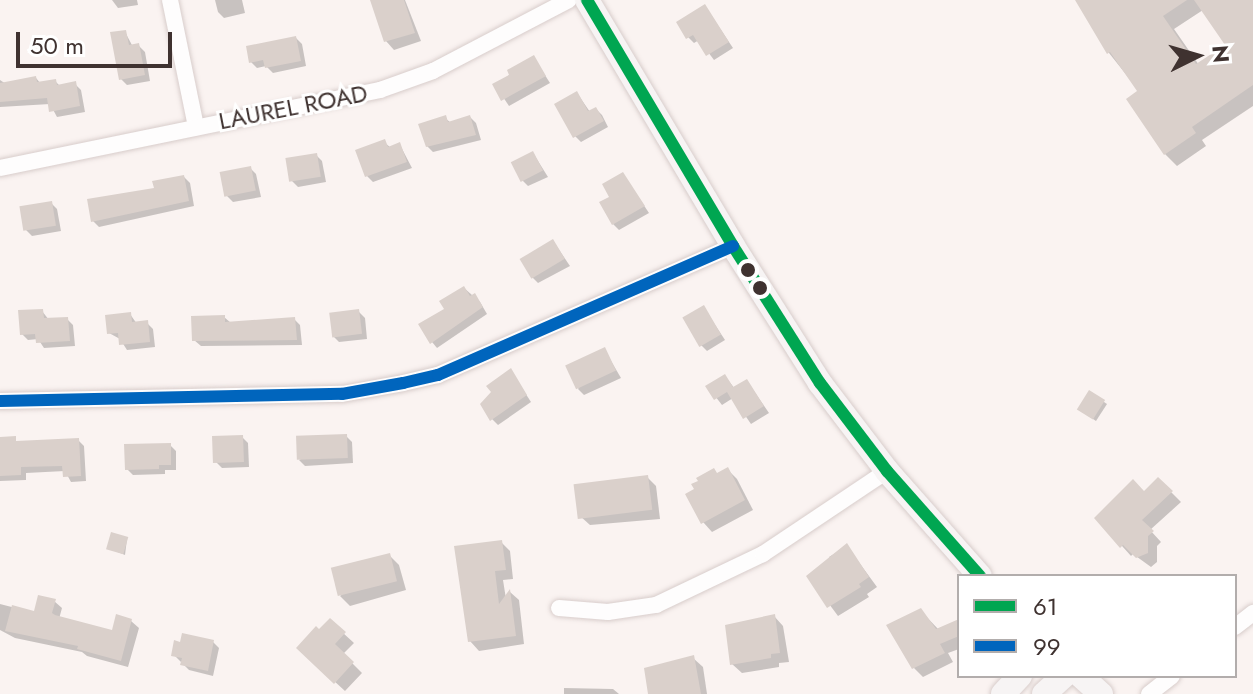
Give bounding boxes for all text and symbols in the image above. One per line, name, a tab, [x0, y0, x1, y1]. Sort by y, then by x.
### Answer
scale bar	[20, 16, 176, 66]
north arrow	[1157, 16, 1237, 96]
text: 50 m	[30, 28, 84, 63]
text: N	[1204, 44, 1238, 64]
street label: LAUREL ROAD	[216, 78, 370, 136]
unlabelled marker	[740, 262, 756, 278]
unlabelled marker	[752, 280, 768, 296]
legend	[957, 574, 1237, 678]
text: 61	[1033, 589, 1058, 624]
text: 99	[1033, 629, 1061, 664]

